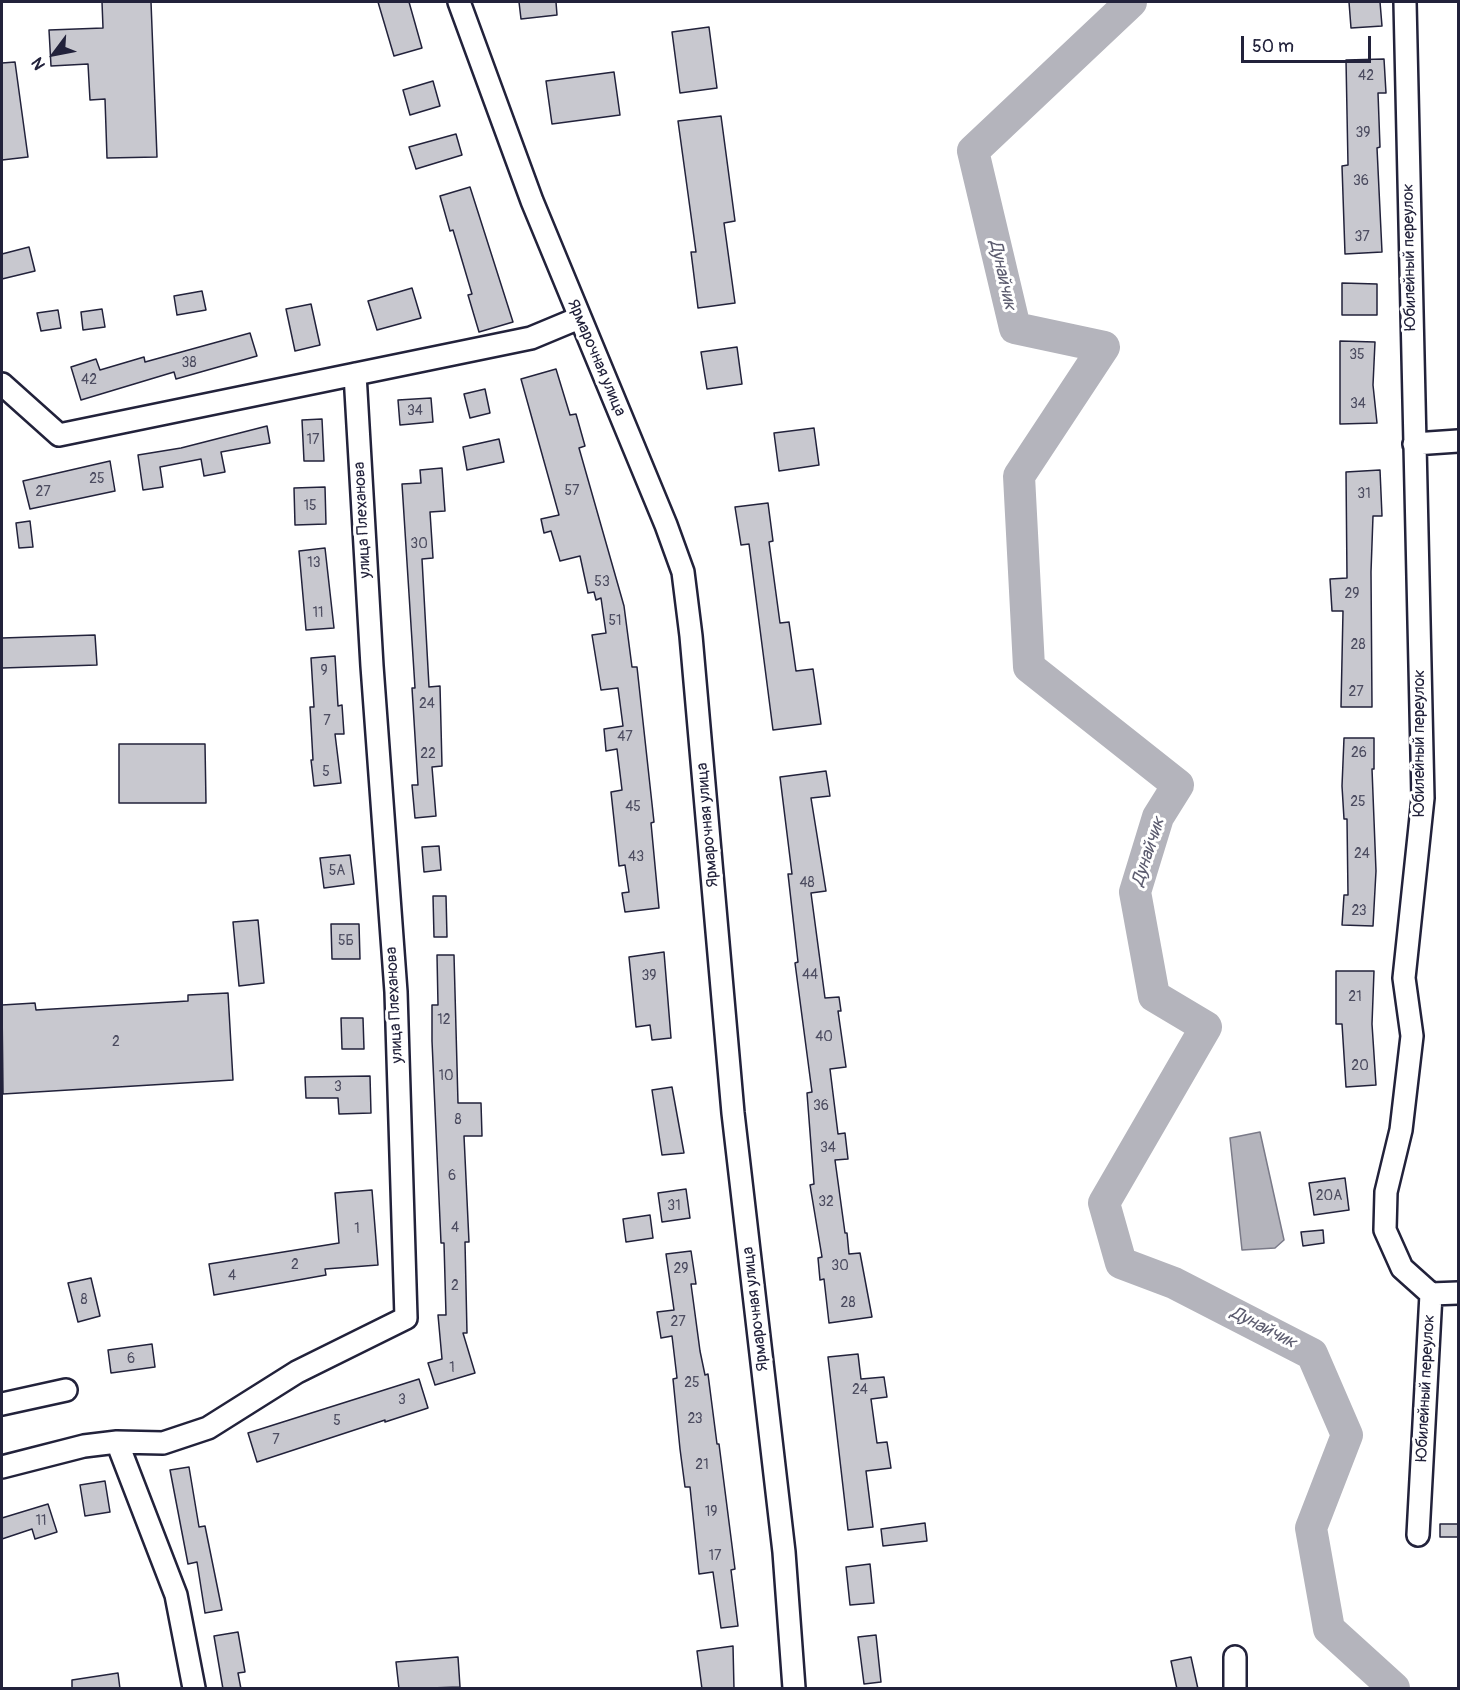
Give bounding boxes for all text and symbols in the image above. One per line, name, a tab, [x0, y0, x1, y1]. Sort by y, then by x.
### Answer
north arrow	[24, 24, 84, 84]
scale bar	[1244, 24, 1374, 62]
text: 50 m	[1252, 35, 1294, 58]
text: N	[27, 54, 50, 73]
house number: 42	[1358, 68, 1374, 84]
house number: 39	[1355, 125, 1371, 141]
house number: 36	[1353, 173, 1369, 189]
street label: Юбилейный переулок	[1399, 183, 1421, 331]
house number: 37	[1354, 229, 1370, 245]
water label: Дунайчик	[984, 238, 1020, 312]
street label: Ярмарочная улица	[563, 297, 629, 419]
house number: 35	[1349, 347, 1365, 363]
house number: 38	[182, 355, 196, 371]
house number: 42	[81, 372, 97, 388]
house number: 34	[1350, 396, 1366, 412]
house number: 34	[407, 403, 423, 419]
house number: 17	[307, 432, 319, 448]
street label: улица Плеханова	[350, 461, 376, 579]
house number: 25	[89, 471, 105, 487]
house number: 57	[565, 483, 579, 499]
house number: 27	[35, 484, 51, 500]
house number: 31	[1357, 486, 1371, 502]
house number: 15	[303, 498, 317, 514]
house number: 30	[410, 536, 428, 552]
house number: 13	[307, 555, 321, 571]
house number: 53	[594, 574, 610, 590]
house number: 29	[1344, 586, 1360, 602]
house number: 11	[313, 605, 323, 621]
house number: 51	[608, 613, 622, 629]
house number: 28	[1351, 637, 1365, 653]
house number: 9	[320, 663, 328, 679]
street label: Юбилейный переулок	[1410, 669, 1430, 817]
house number: 27	[1348, 684, 1364, 700]
house number: 24	[419, 696, 435, 712]
house number: 7	[323, 713, 331, 729]
house number: 47	[617, 729, 633, 745]
house number: 26	[1351, 745, 1367, 761]
house number: 22	[420, 746, 436, 762]
street label: Ярмарочная улица	[693, 762, 723, 888]
house number: 5	[322, 764, 330, 780]
house number: 25	[1350, 794, 1366, 810]
house number: 45	[625, 799, 641, 815]
water label: Дунайчик	[1128, 815, 1170, 889]
house number: 24	[1354, 846, 1370, 862]
house number: 43	[628, 849, 644, 865]
house number: 5А	[329, 863, 345, 879]
house number: 48	[799, 875, 815, 891]
house number: 23	[1351, 903, 1367, 919]
house number: 5Б	[338, 933, 354, 949]
street label: улица Плеханова	[382, 946, 408, 1064]
house number: 44	[802, 967, 818, 983]
house number: 39	[641, 968, 657, 984]
house number: 21	[1348, 989, 1362, 1005]
house number: 12	[437, 1012, 451, 1028]
house number: 40	[815, 1029, 833, 1045]
house number: 2	[112, 1034, 120, 1050]
house number: 20	[1351, 1058, 1369, 1074]
house number: 10	[438, 1068, 454, 1084]
house number: 3	[334, 1079, 342, 1095]
house number: 36	[813, 1098, 829, 1114]
house number: 8	[454, 1112, 462, 1128]
house number: 34	[820, 1140, 836, 1156]
house number: 6	[448, 1168, 456, 1184]
house number: 20А	[1316, 1188, 1342, 1204]
house number: 32	[818, 1194, 834, 1210]
house number: 31	[667, 1198, 681, 1214]
house number: 4	[451, 1220, 459, 1236]
house number: 1	[354, 1221, 360, 1237]
street label: Ярмарочная улица	[739, 1246, 773, 1372]
house number: 2	[291, 1257, 299, 1273]
house number: 30	[831, 1258, 849, 1274]
house number: 29	[673, 1261, 689, 1277]
house number: 4	[228, 1268, 236, 1284]
house number: 2	[451, 1278, 459, 1294]
house number: 8	[80, 1292, 88, 1308]
house number: 28	[841, 1295, 855, 1311]
water label: Дунайчик	[1227, 1302, 1299, 1354]
house number: 27	[670, 1314, 686, 1330]
street label: Юбилейный переулок	[1413, 1314, 1439, 1462]
house number: 6	[127, 1351, 135, 1367]
house number: 1	[449, 1360, 455, 1376]
house number: 25	[684, 1375, 700, 1391]
house number: 24	[852, 1382, 868, 1398]
house number: 3	[398, 1392, 406, 1408]
house number: 23	[687, 1411, 703, 1427]
house number: 5	[333, 1413, 341, 1429]
house number: 7	[272, 1432, 280, 1448]
house number: 21	[695, 1457, 709, 1473]
house number: 19	[705, 1504, 717, 1520]
house number: 11	[36, 1513, 46, 1529]
house number: 17	[709, 1548, 721, 1564]

